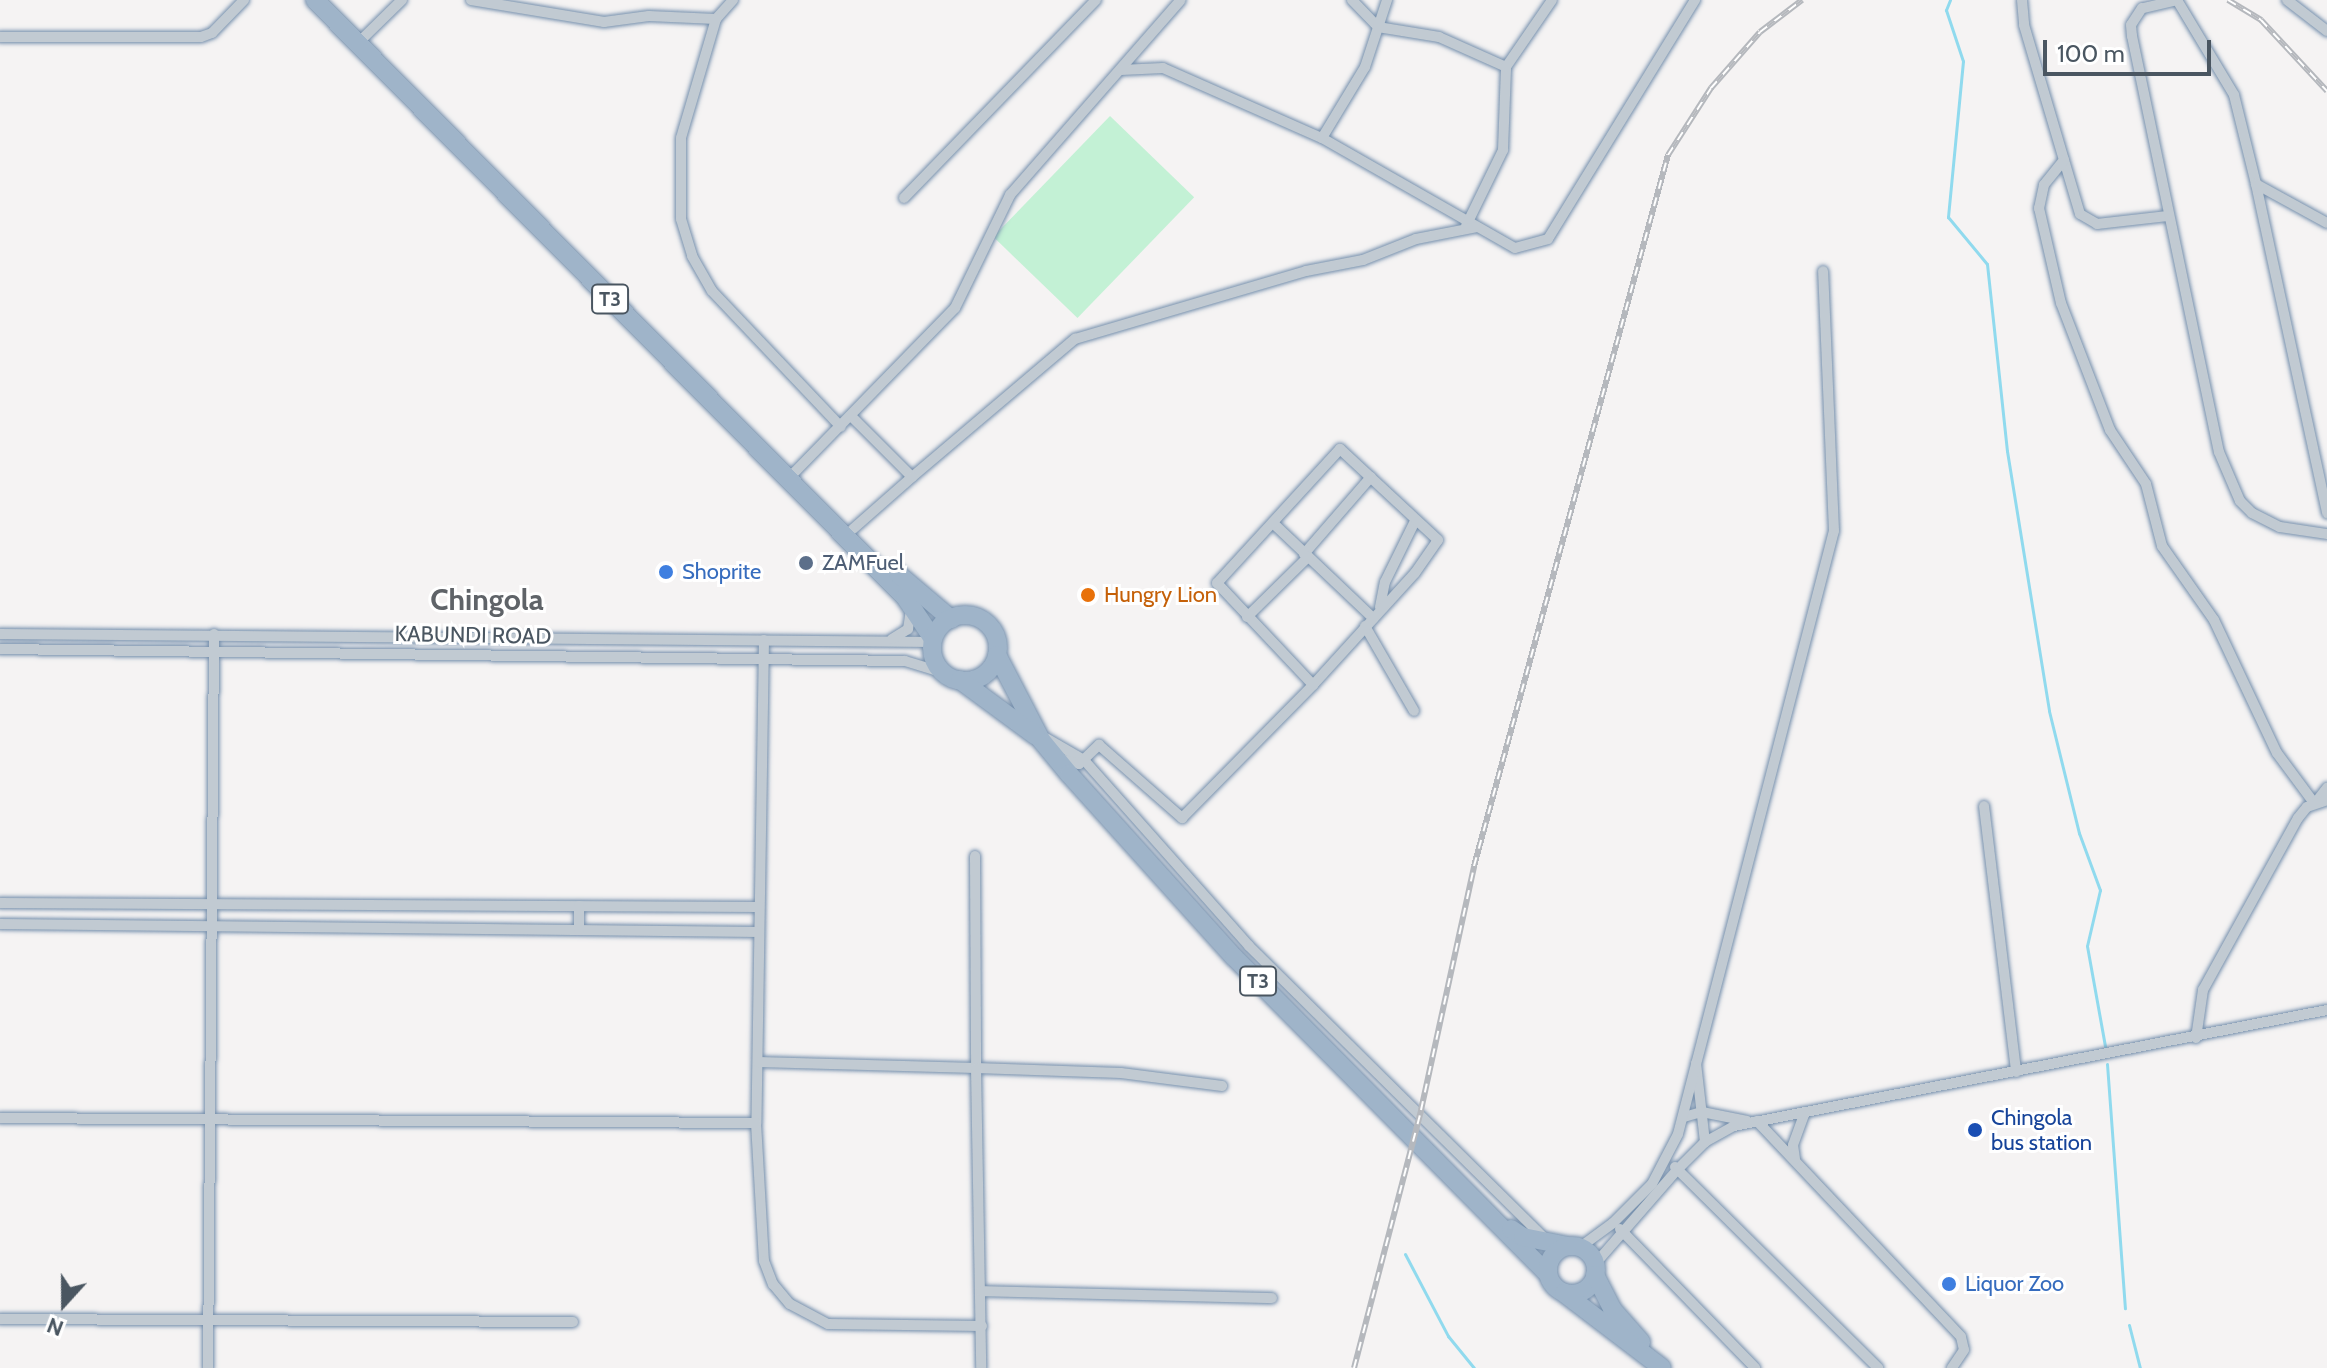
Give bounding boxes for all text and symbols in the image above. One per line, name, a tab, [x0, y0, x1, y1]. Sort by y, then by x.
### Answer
scale bar	[2047, 24, 2215, 74]
text: 100 m	[2057, 39, 2125, 68]
road number: T3	[590, 283, 630, 315]
place label: ZAMFuel	[822, 550, 904, 576]
marker: ZAMFuel	[797, 554, 815, 572]
place label: Shoprite	[682, 559, 761, 585]
marker: Shoprite	[657, 563, 675, 581]
district label: Chingola	[430, 582, 544, 618]
place label: Hungry Lion	[1104, 582, 1217, 608]
marker: Hungry Lion	[1079, 586, 1097, 604]
street label: KABUNDI ROAD	[394, 620, 552, 650]
road number: T3	[1238, 965, 1278, 997]
place label: Chingola bus station	[1991, 1104, 2092, 1156]
marker: Chingola bus station	[1966, 1121, 1984, 1139]
north arrow	[24, 1264, 104, 1344]
place label: Liquor Zoo	[1965, 1271, 2064, 1297]
marker: Liquor Zoo	[1940, 1275, 1958, 1293]
text: N	[43, 1311, 67, 1342]

